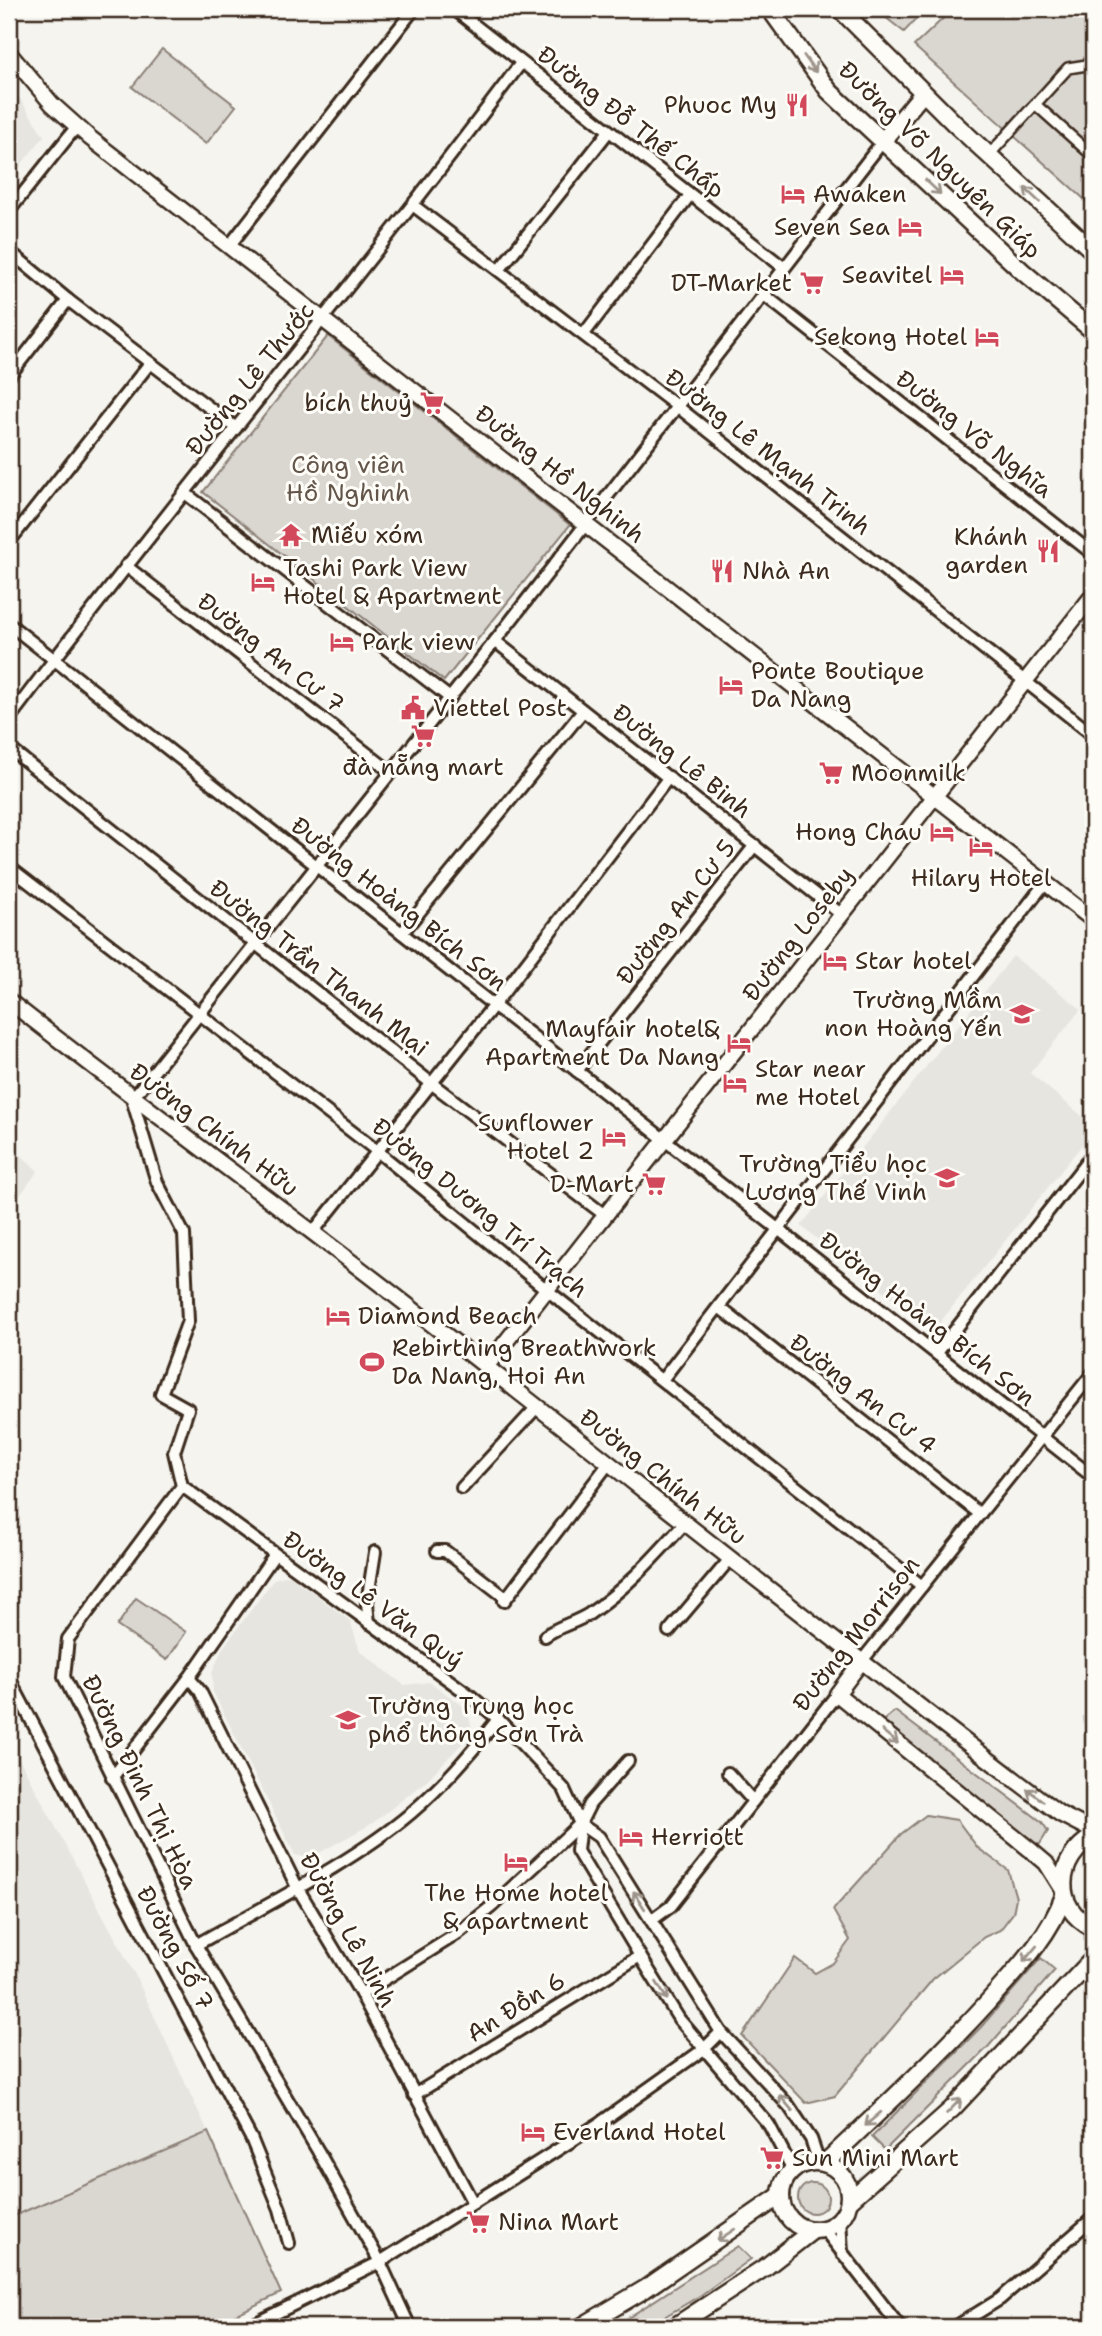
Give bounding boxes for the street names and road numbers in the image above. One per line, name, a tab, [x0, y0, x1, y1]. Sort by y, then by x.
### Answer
street label: Đường Đỗ Thế Chấp	[531, 39, 731, 205]
street label: Đường Võ Nguyên Giáp	[831, 54, 1049, 266]
street label: Đường Lê Thước	[178, 296, 322, 462]
street label: Đường Lê Mạnh Trinh	[658, 361, 878, 543]
street label: Đường Võ Nghĩa	[889, 363, 1059, 505]
street label: Đường Hồ Nghinh	[468, 398, 652, 550]
street label: Đường An Cư 7	[191, 586, 351, 720]
street label: Đường Lê Binh	[606, 697, 758, 825]
street label: Đường Hoàng Bích Sơn	[284, 810, 514, 998]
street label: Đường An Cư 5	[609, 833, 743, 991]
street label: Đường Loseby	[735, 860, 861, 1008]
street label: Đường Trần Thanh Mại	[203, 872, 435, 1064]
street label: Đường Chính Hữu	[123, 1056, 305, 1204]
street label: Đường Dương Trí Trạch	[365, 1111, 595, 1305]
street label: Đường Hoàng Bích Sơn	[812, 1225, 1042, 1413]
street label: Đường An Cư 4	[783, 1327, 943, 1461]
street label: Đường Chính Hữu	[573, 1402, 753, 1552]
street label: Đường Lê Văn Quý	[276, 1524, 470, 1676]
street label: Đường Morrison	[785, 1550, 927, 1718]
street label: Đường Đinh Thị Hòa	[74, 1670, 206, 1895]
street label: Đường Lê Ninh	[292, 1847, 404, 2013]
street label: Đường Số 7	[129, 1880, 221, 2016]
street label: An Đồn 6	[461, 1964, 571, 2050]

